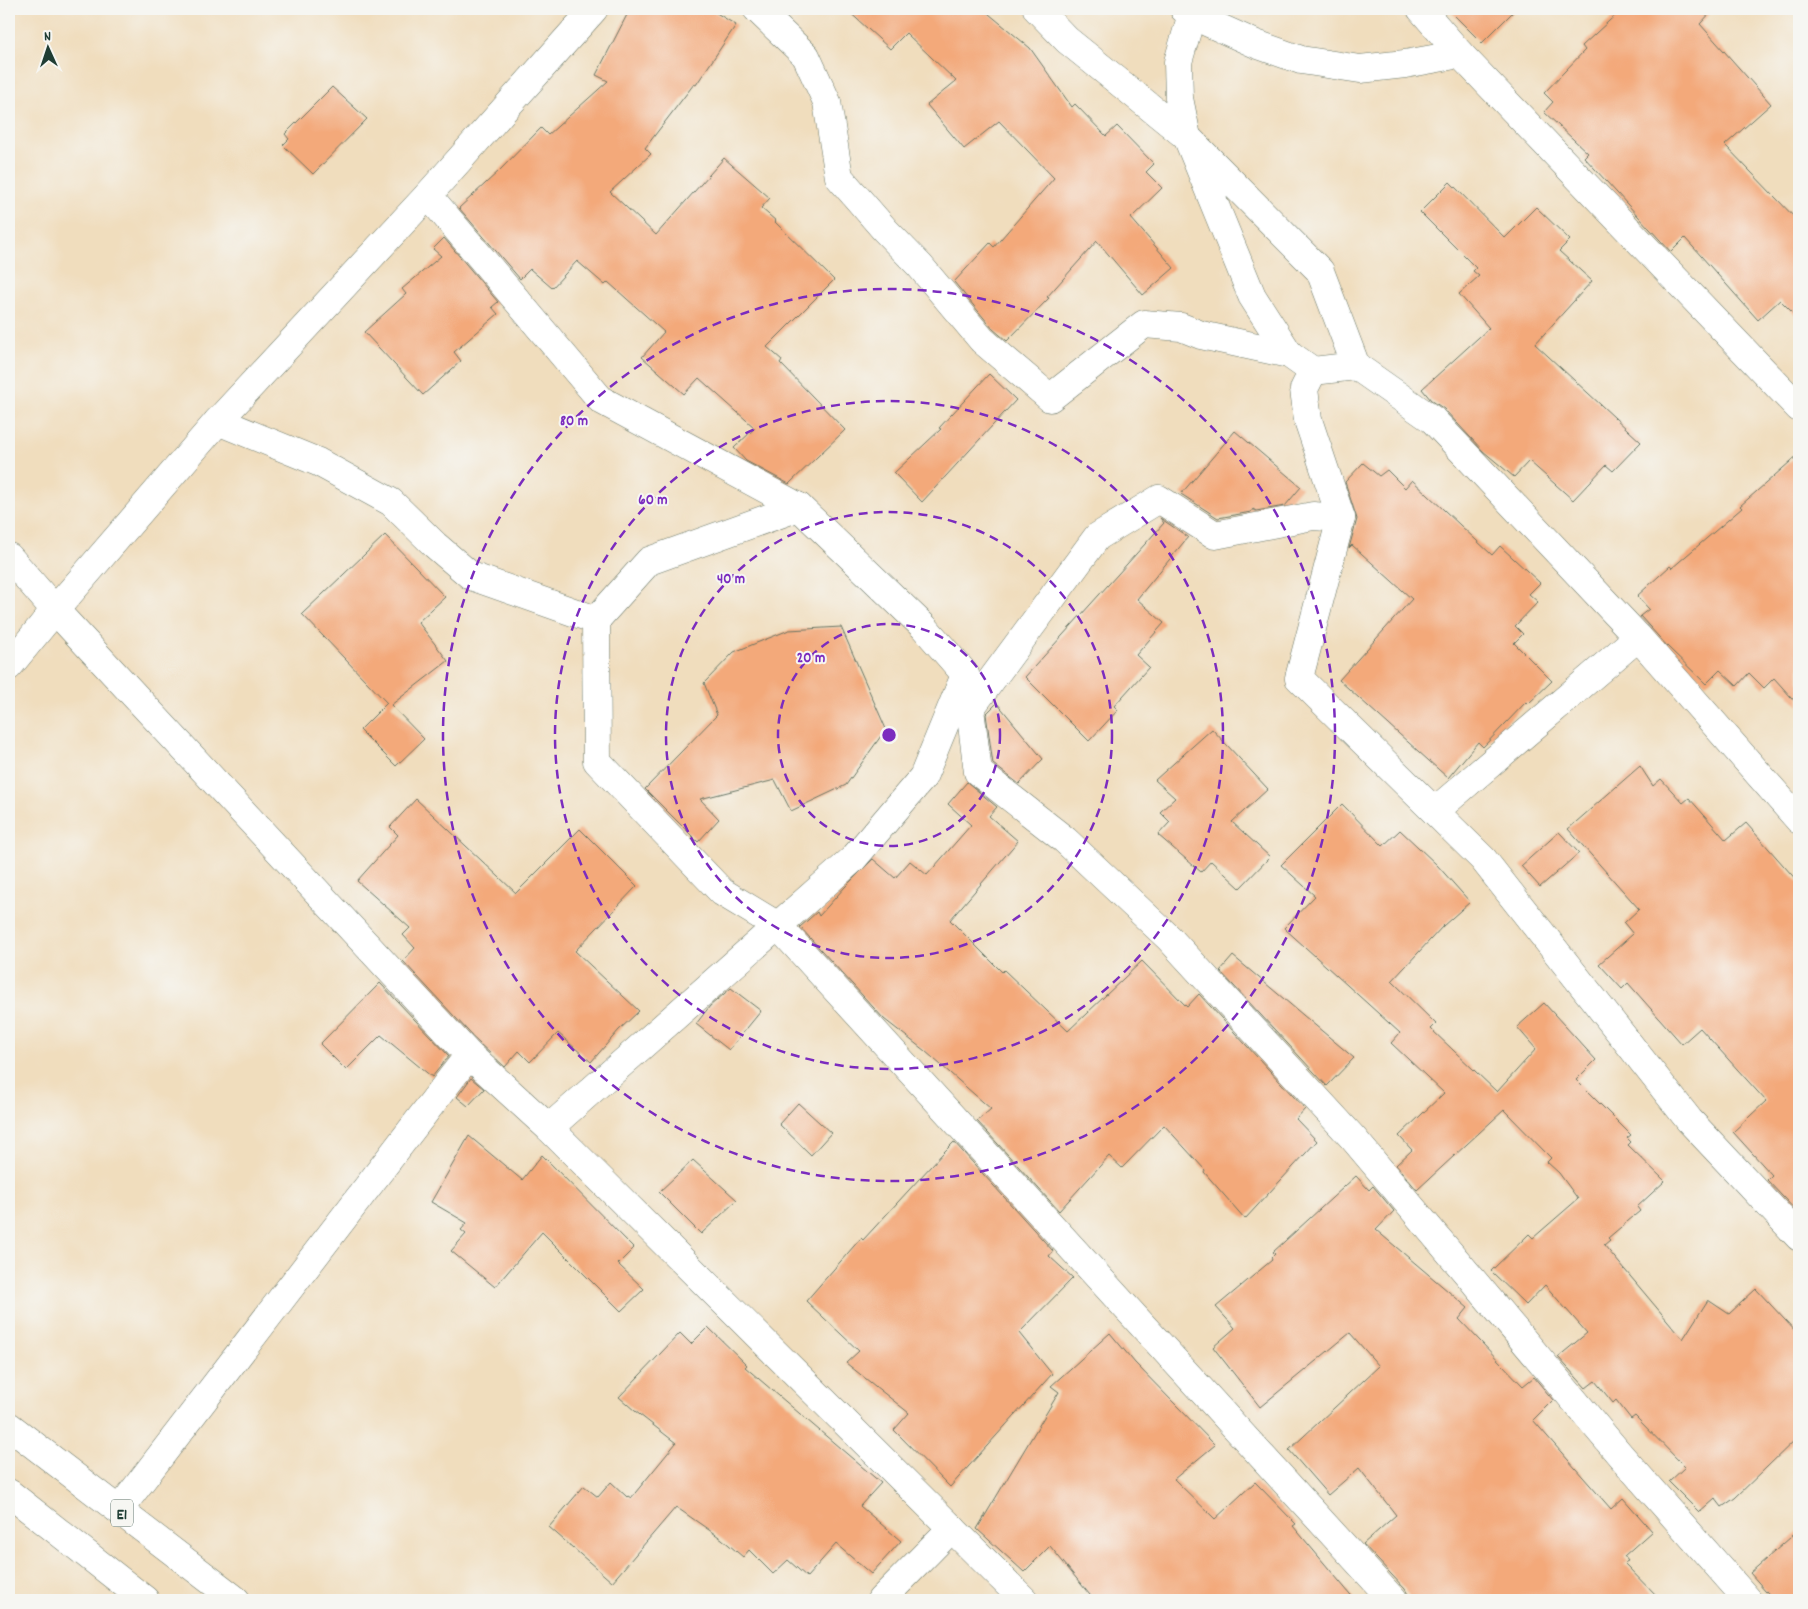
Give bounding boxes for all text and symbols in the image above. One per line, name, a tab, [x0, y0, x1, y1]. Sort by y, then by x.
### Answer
north arrow	[22, 22, 72, 72]
text: N	[43, 27, 51, 47]
text: 80 m	[560, 411, 588, 433]
text: 60 m	[638, 490, 668, 512]
text: 40 m	[717, 569, 745, 591]
text: 20 m	[797, 648, 825, 670]
centre of rings	[880, 726, 898, 744]
road number: E1	[111, 1500, 133, 1526]

